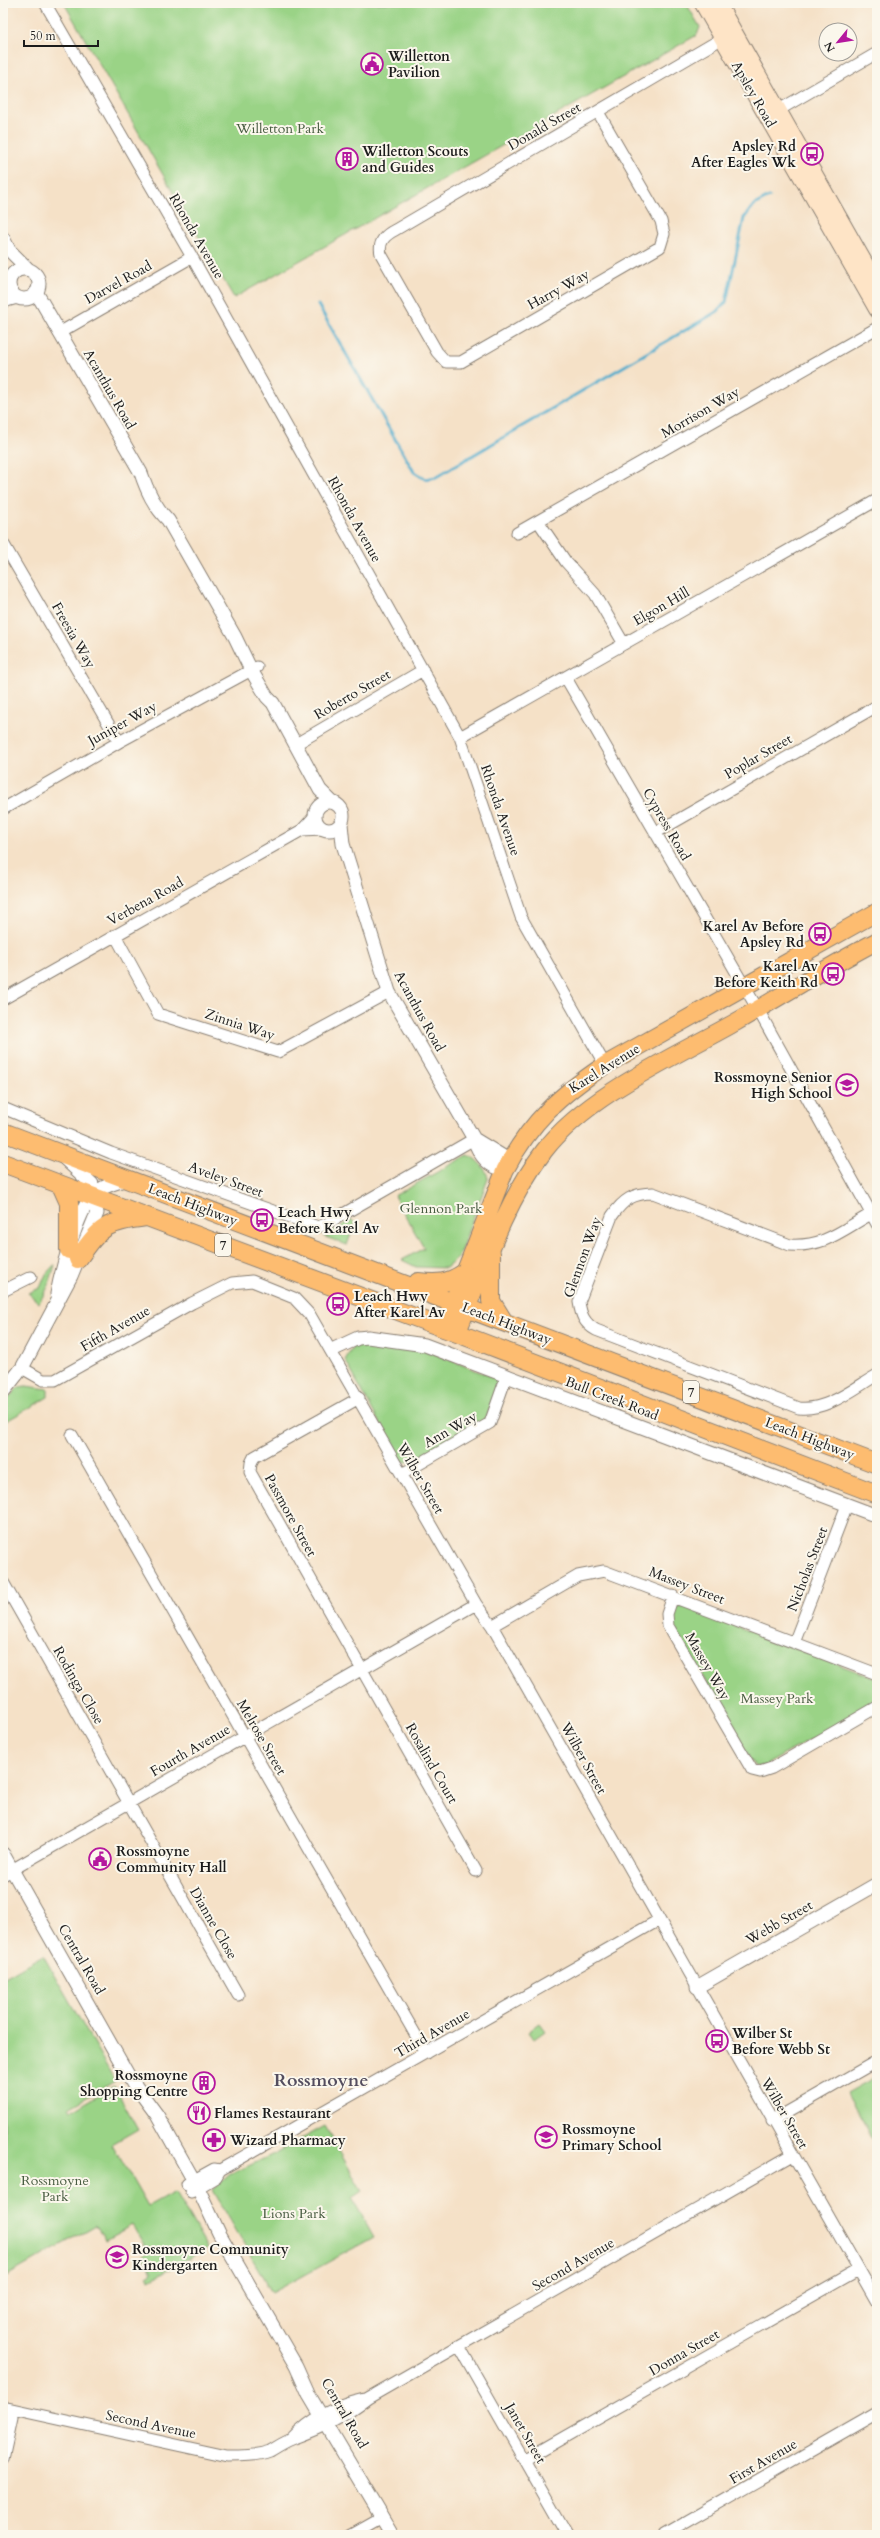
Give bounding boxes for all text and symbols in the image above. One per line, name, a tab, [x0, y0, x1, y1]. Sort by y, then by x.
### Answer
scale bar	[24, 22, 98, 48]
north arrow	[818, 22, 858, 62]
text: 50 m	[30, 28, 57, 44]
text: N	[821, 38, 839, 55]
place label: Willetton Pavilion	[387, 47, 450, 82]
public building icon: Willetton Pavilion	[359, 51, 385, 77]
street label: Apsley Road	[727, 57, 781, 131]
street label: Donald Street	[504, 98, 585, 155]
park label: Willetton Park	[235, 119, 324, 138]
place label: Apsley Rd After Eagles Wk	[691, 137, 796, 172]
bus stop icon: Apsley Rd After Eagles Wk	[799, 141, 825, 167]
place label: Willetton Scouts and Guides	[361, 142, 468, 177]
building icon: Willetton Scouts and Guides	[334, 146, 360, 172]
street label: Rhonda Avenue	[164, 190, 229, 282]
street label: Darvel Road	[81, 256, 156, 309]
street label: Harry Way	[524, 264, 593, 314]
street label: Acanthus Road	[79, 346, 140, 433]
street label: Morrison Way	[657, 382, 744, 443]
street label: Rhonda Avenue	[323, 473, 386, 566]
street label: Elgon Hill	[630, 582, 693, 630]
street label: Freesia Way	[47, 599, 100, 672]
street label: Roberto Street	[310, 665, 395, 724]
street label: Juniper Way	[83, 696, 161, 751]
street label: Poplar Street	[721, 729, 796, 784]
street label: Rhonda Avenue	[476, 762, 525, 858]
street label: Cypress Road	[638, 784, 695, 865]
street label: Verbena Road	[104, 872, 187, 930]
place label: Karel Av Before Apsley Rd	[703, 917, 804, 952]
bus stop icon: Karel Av Before Apsley Rd	[807, 921, 833, 947]
place label: Karel Av Before Keith Rd	[714, 957, 818, 992]
bus stop icon: Karel Av Before Keith Rd	[820, 961, 846, 987]
street label: Acanthus Road	[390, 968, 450, 1055]
street label: Zinnia Way	[202, 1004, 278, 1045]
street label: Karel Avenue	[565, 1039, 643, 1098]
place label: Rossmoyne Senior High School	[714, 1068, 832, 1103]
school or university icon: Rossmoyne Senior High School	[834, 1072, 860, 1098]
street label: Aveley Street	[186, 1157, 266, 1202]
street label: Leach Highway	[145, 1179, 241, 1230]
park label: Glennon Park	[399, 1199, 483, 1218]
place label: Leach Hwy Before Karel Av	[278, 1203, 379, 1238]
bus stop icon: Leach Hwy Before Karel Av	[249, 1207, 275, 1233]
street label: Glennon Way	[559, 1213, 606, 1300]
road number: 7	[215, 1234, 231, 1256]
place label: Leach Hwy After Karel Av	[354, 1287, 446, 1322]
bus stop icon: Leach Hwy After Karel Av	[325, 1291, 351, 1317]
street label: Leach Highway	[459, 1298, 555, 1349]
street label: Fifth Avenue	[77, 1301, 154, 1356]
street label: Bull Creek Road	[562, 1372, 662, 1425]
road number: 7	[683, 1381, 699, 1403]
street label: Ann Way	[420, 1406, 481, 1452]
street label: Leach Highway	[762, 1413, 858, 1464]
street label: Wilber Street	[392, 1438, 449, 1518]
street label: Passmore Street	[260, 1470, 321, 1561]
street label: Nicholas Street	[783, 1524, 833, 1614]
street label: Massey Street	[646, 1562, 728, 1609]
street label: Massey Way	[681, 1629, 735, 1704]
street label: Rodinga Close	[49, 1643, 109, 1728]
park label: Massey Park	[740, 1689, 814, 1708]
street label: Melrose Street	[232, 1696, 291, 1779]
street label: Wilber Street	[556, 1718, 611, 1798]
street label: Rosalind Court	[401, 1719, 463, 1808]
street label: Fourth Avenue	[147, 1720, 234, 1781]
place label: Rossmoyne Community Hall	[116, 1842, 227, 1877]
public building icon: Rossmoyne Community Hall	[87, 1846, 113, 1872]
street label: Dianne Close	[185, 1884, 242, 1963]
street label: Webb Street	[741, 1895, 817, 1950]
street label: Central Road	[54, 1920, 110, 1999]
street label: Third Avenue	[391, 2004, 473, 2063]
place label: Wilber St Before Webb St	[731, 2024, 830, 2059]
bus stop icon: Wilber St Before Webb St	[704, 2028, 730, 2054]
place label: Rossmoyne Shopping Centre	[80, 2066, 188, 2101]
district label: Rossmoyne	[274, 2068, 368, 2093]
building icon: Rossmoyne Shopping Centre	[191, 2070, 217, 2096]
street label: Wilber Street	[756, 2073, 813, 2153]
restaurant icon: Flames Restaurant	[186, 2100, 212, 2126]
place label: Flames Restaurant	[214, 2104, 331, 2123]
place label: Rossmoyne Primary School	[562, 2120, 662, 2155]
school or university icon: Rossmoyne Primary School	[533, 2124, 559, 2150]
pharmacy icon: Wizard Pharmacy	[201, 2127, 227, 2153]
place label: Wizard Pharmacy	[229, 2131, 346, 2150]
park label: Rossmoyne Park	[21, 2171, 89, 2206]
park label: Lions Park	[262, 2204, 326, 2223]
street label: Second Avenue	[529, 2233, 618, 2296]
place label: Rossmoyne Community Kindergarten	[132, 2240, 289, 2275]
school or university icon: Rossmoyne Community Kindergarten	[104, 2244, 130, 2270]
street label: Donna Street	[646, 2324, 723, 2380]
street label: Central Road	[317, 2374, 373, 2453]
street label: Janet Street	[500, 2398, 551, 2467]
street label: Second Avenue	[104, 2406, 198, 2443]
street label: First Avenue	[726, 2434, 801, 2488]

